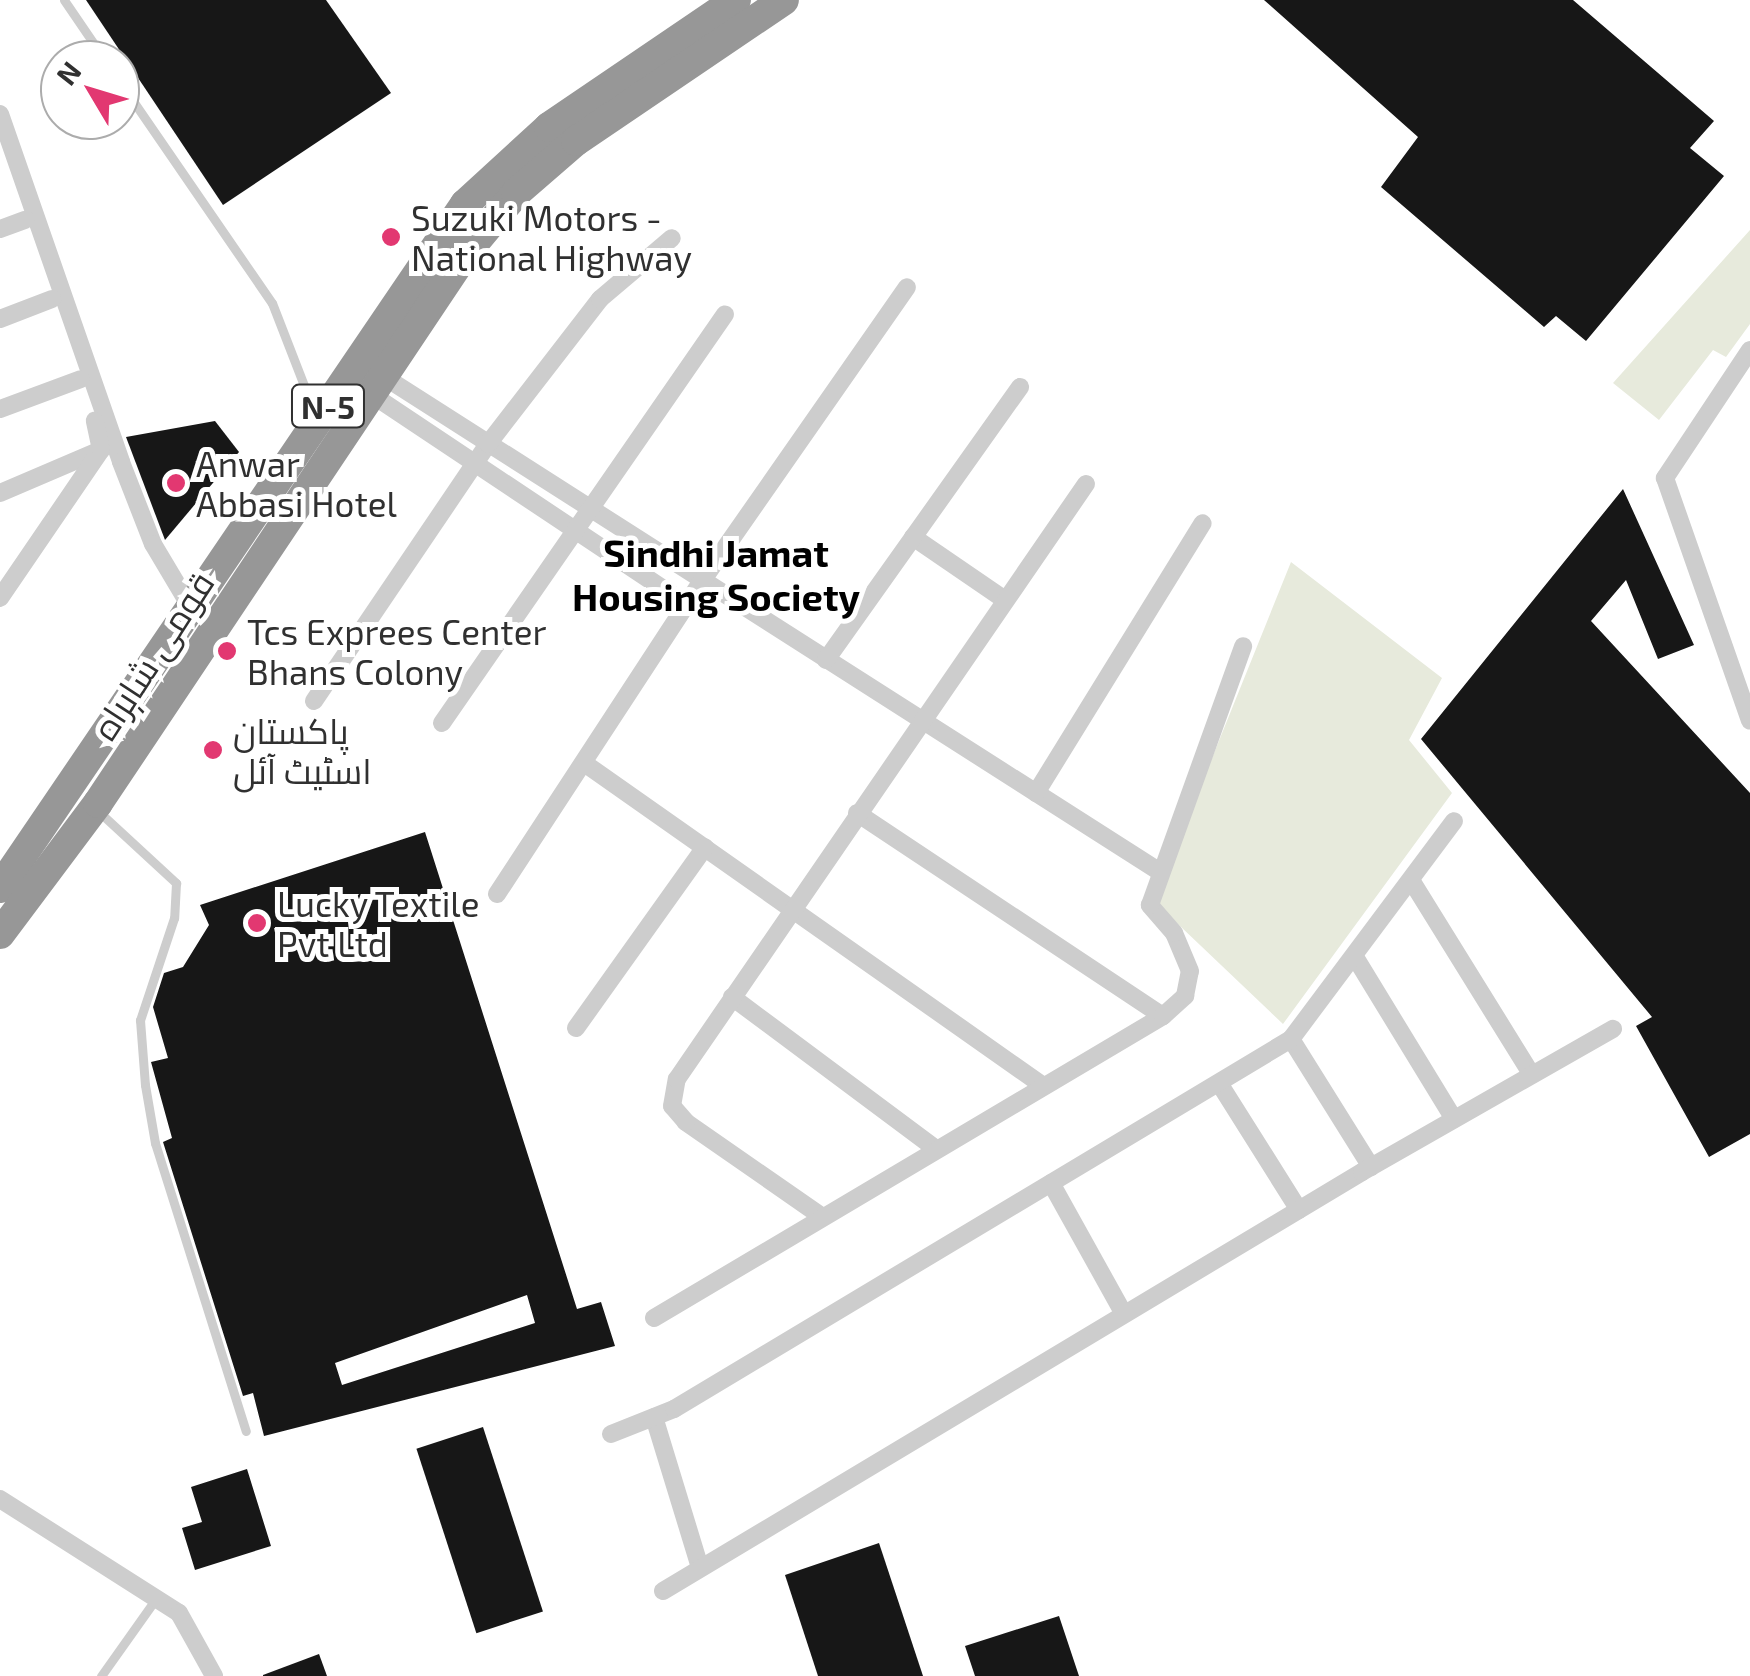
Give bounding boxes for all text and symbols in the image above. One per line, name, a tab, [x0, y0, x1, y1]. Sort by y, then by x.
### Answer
north arrow	[40, 40, 140, 140]
text: N	[48, 54, 88, 91]
place label: Suzuki Motors - National Highway	[411, 196, 693, 278]
marker: Suzuki Motors - National Highway	[380, 226, 402, 248]
road number: N-5	[290, 379, 366, 433]
place label: Anwar Abbasi Hotel	[196, 442, 397, 524]
marker: Anwar Abbasi Hotel	[165, 472, 187, 494]
district label: Sindhi Jamat Housing Society	[572, 530, 860, 620]
street label: قومی شاہراہ	[82, 563, 222, 747]
place label: Tcs Exprees Center Bhans Colony	[247, 610, 546, 692]
marker: Tcs Exprees Center Bhans Colony	[216, 640, 238, 662]
place label: پاکستان اسٹیٹ آئل	[233, 709, 372, 791]
marker: پاکستان اسٹیٹ آئل	[202, 739, 224, 761]
place label: Lucky Textile Pvt Ltd	[277, 882, 481, 964]
marker: Lucky Textile Pvt Ltd	[246, 912, 268, 934]

